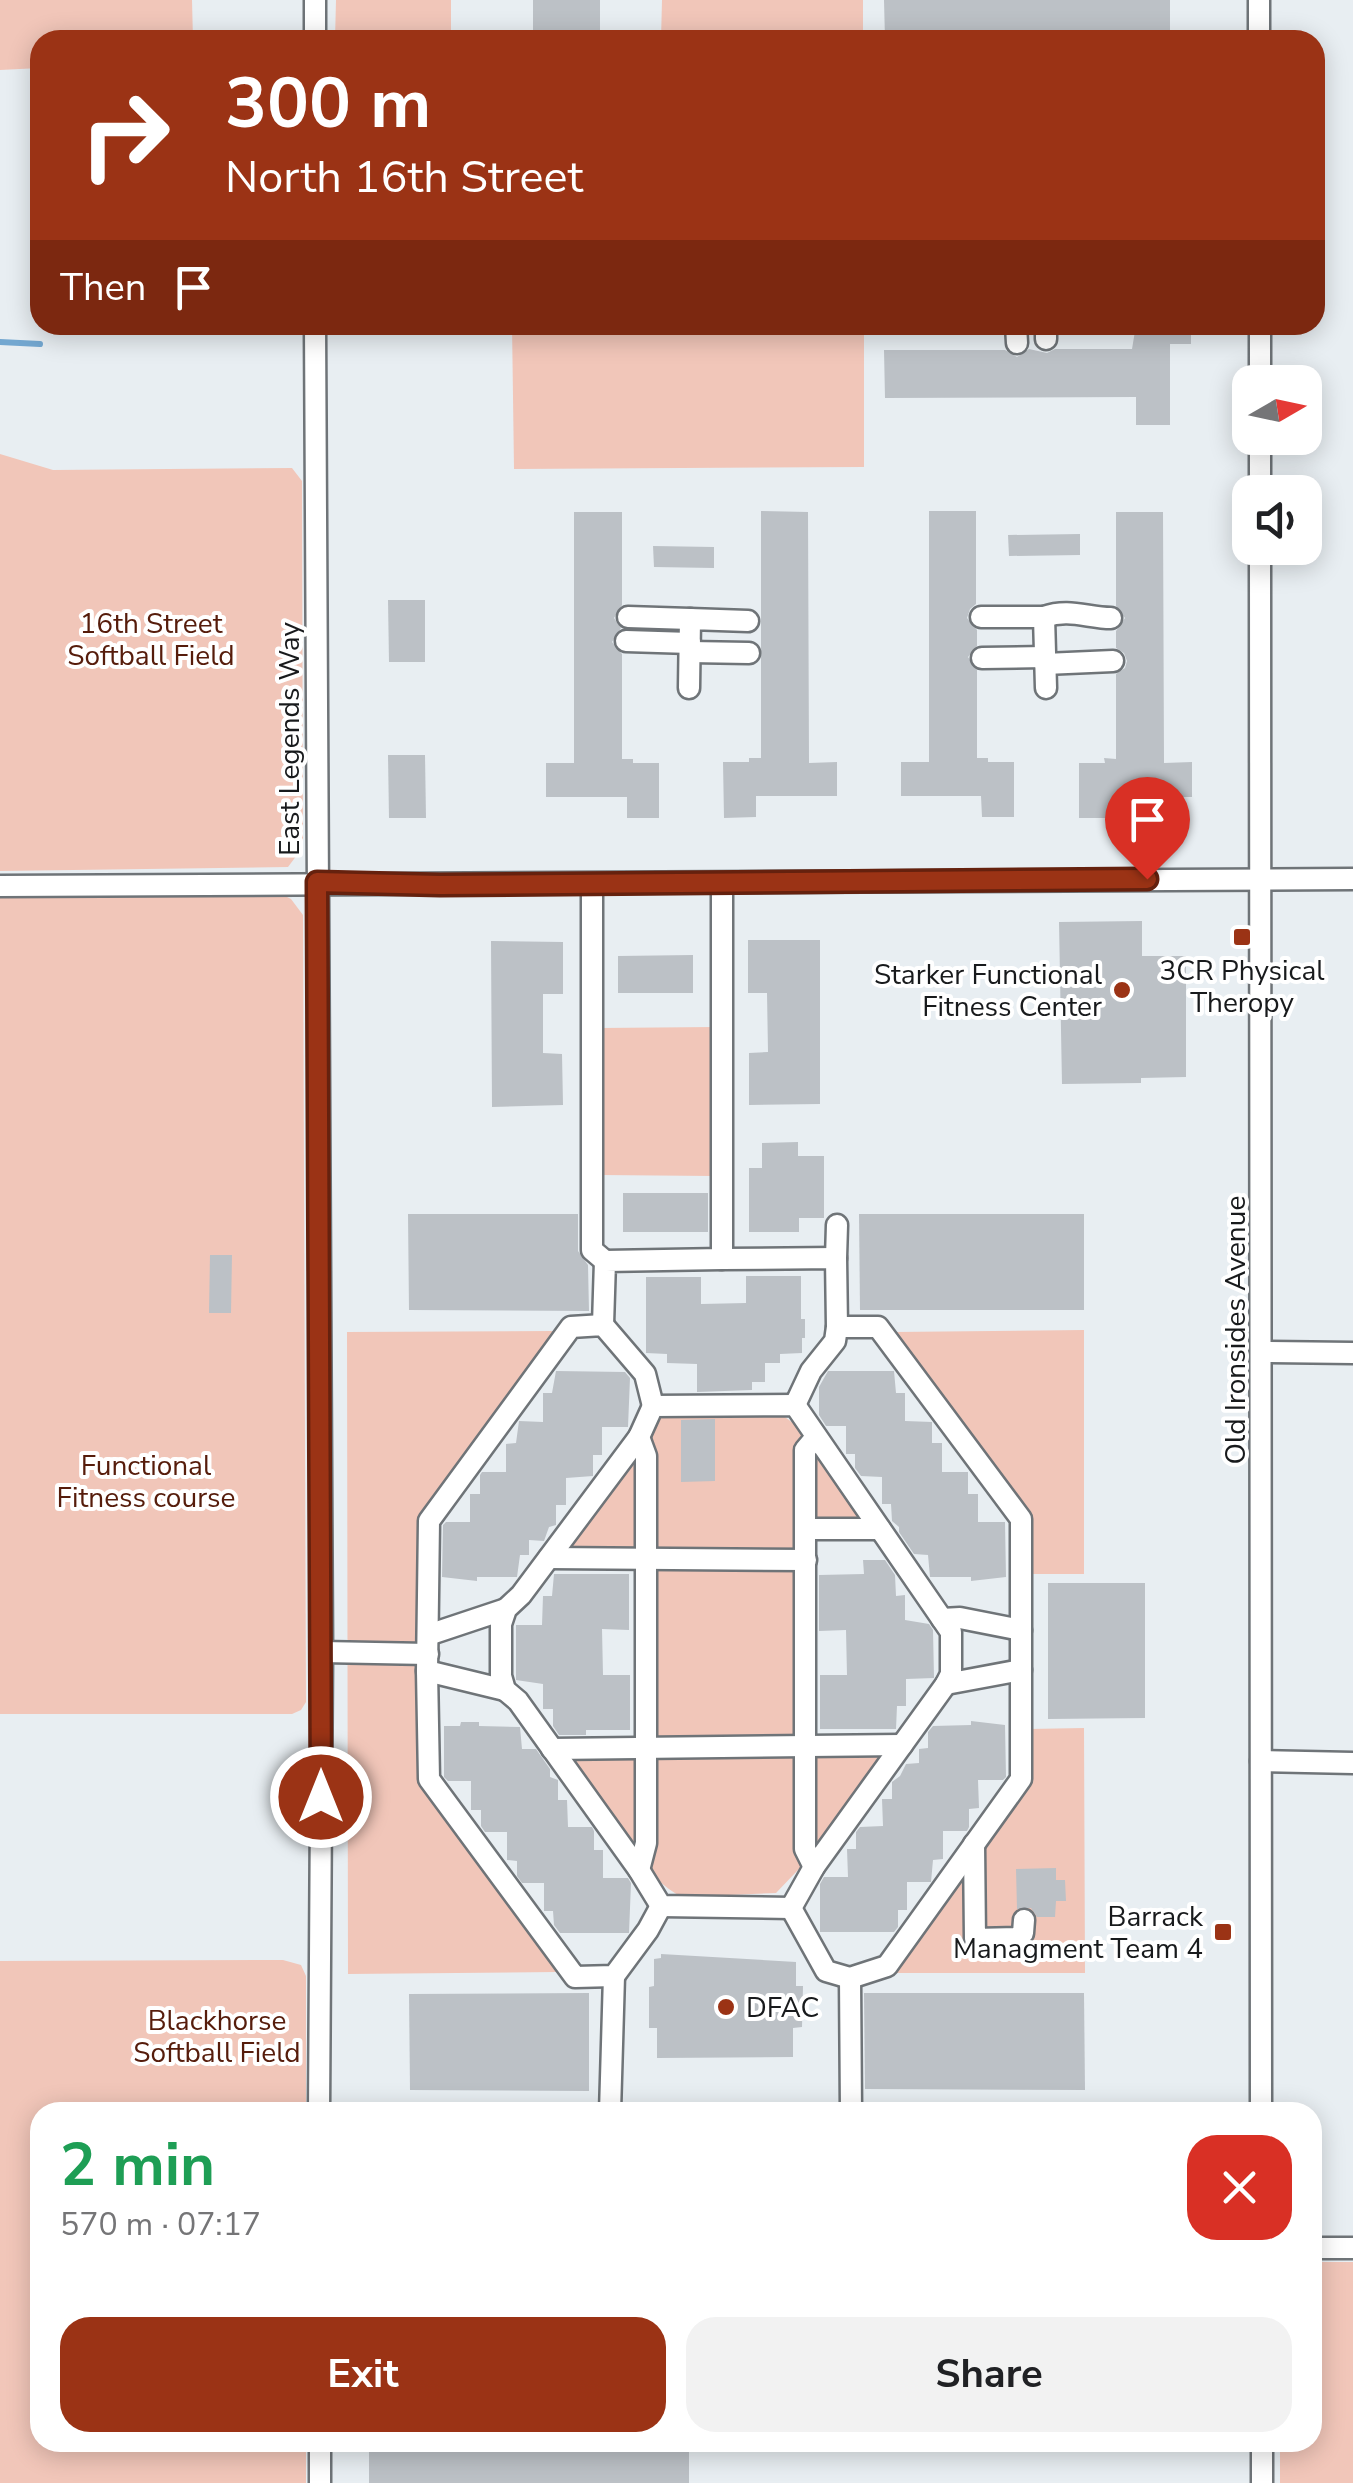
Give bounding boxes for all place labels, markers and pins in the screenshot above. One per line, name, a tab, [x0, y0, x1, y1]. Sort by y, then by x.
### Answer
pin	[1105, 777, 1190, 880]
marker: 3CR Physical Theropy	[1231, 926, 1253, 948]
place label: 3CR Physical Theropy	[1159, 952, 1325, 1022]
place label: Starker Functional Fitness Center	[874, 956, 1103, 1026]
marker: Starker Functional Fitness Center	[1111, 979, 1133, 1001]
place label: Barrack Managment Team 4	[953, 1898, 1204, 1968]
marker: Barrack Managment Team 4	[1212, 1921, 1234, 1943]
place label: DFAC	[746, 1989, 819, 2027]
marker: DFAC	[715, 1996, 737, 2018]

